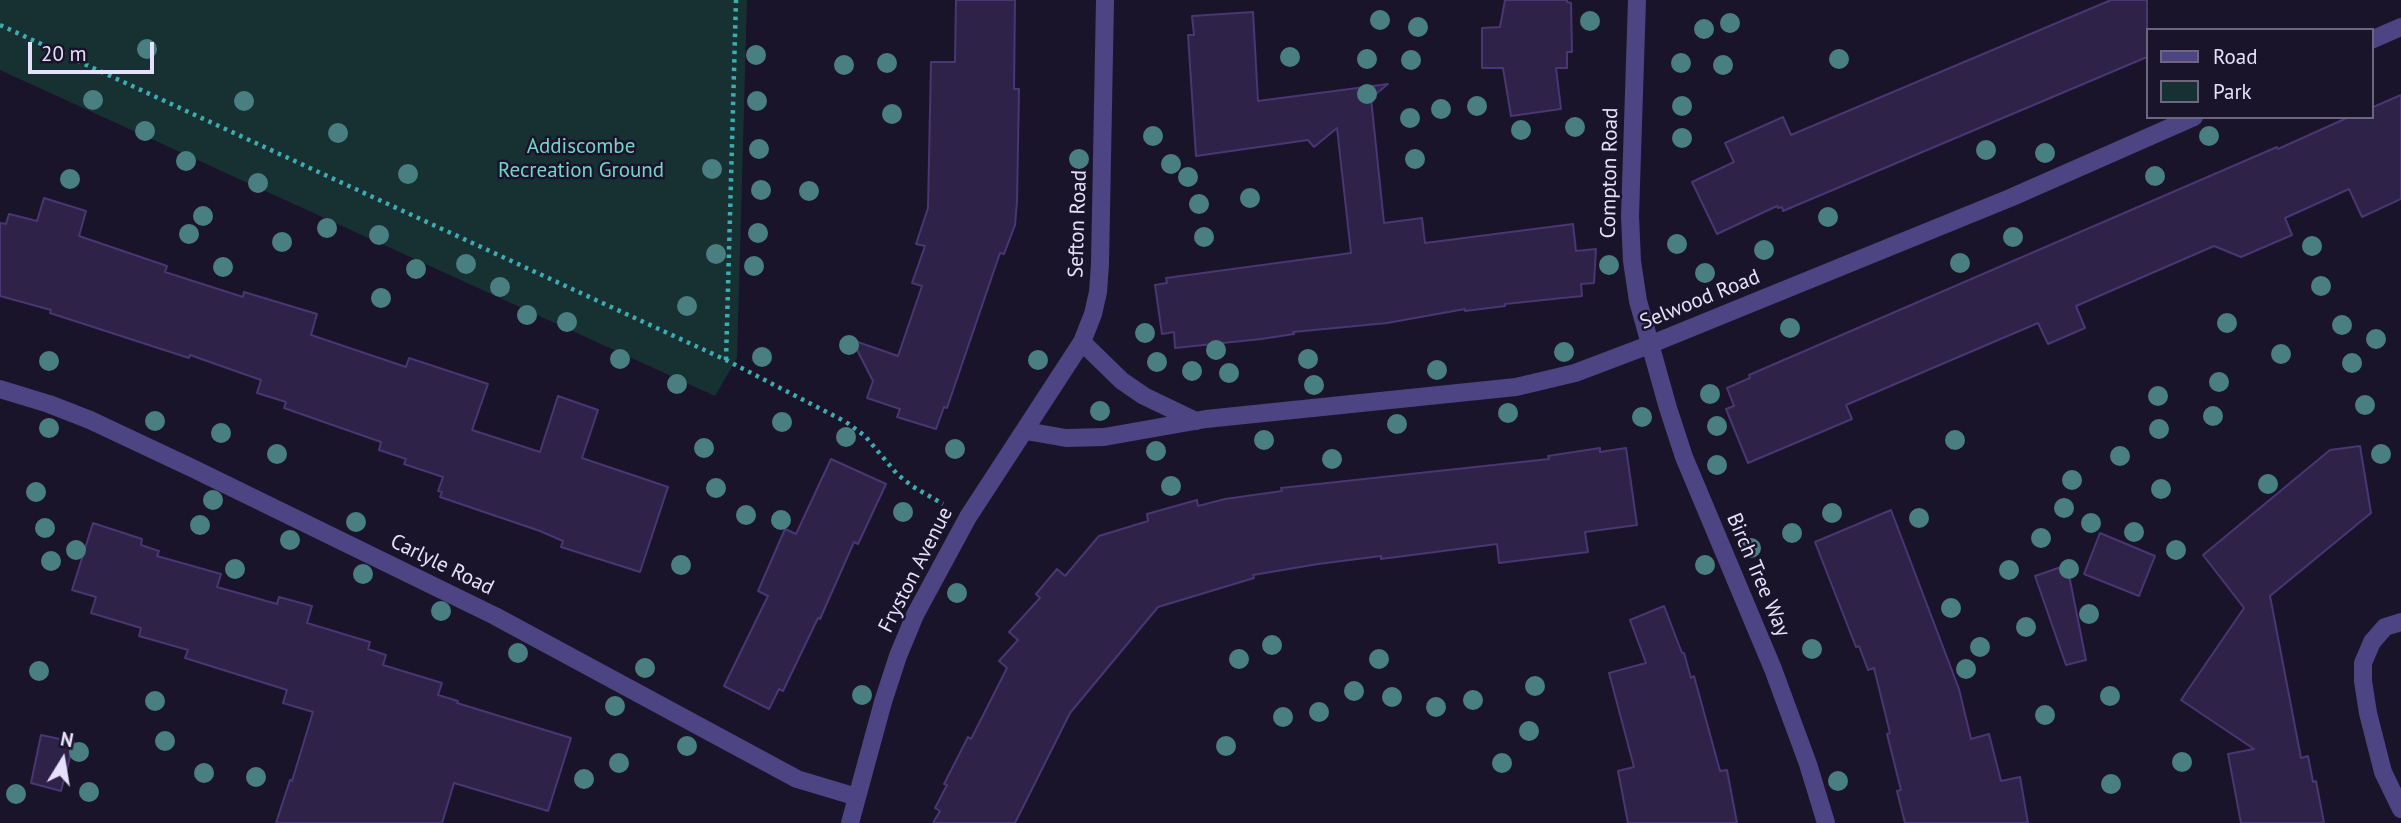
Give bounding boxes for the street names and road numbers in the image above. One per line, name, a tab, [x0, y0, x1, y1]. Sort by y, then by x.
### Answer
street label: Compton Road	[1596, 107, 1624, 239]
street label: Sefton Road	[1064, 170, 1092, 278]
street label: Selwood Road	[1636, 265, 1764, 335]
street label: Fryston Avenue	[874, 503, 958, 637]
street label: Birch Tree Way	[1721, 509, 1795, 641]
street label: Carlyle Road	[386, 529, 498, 601]

